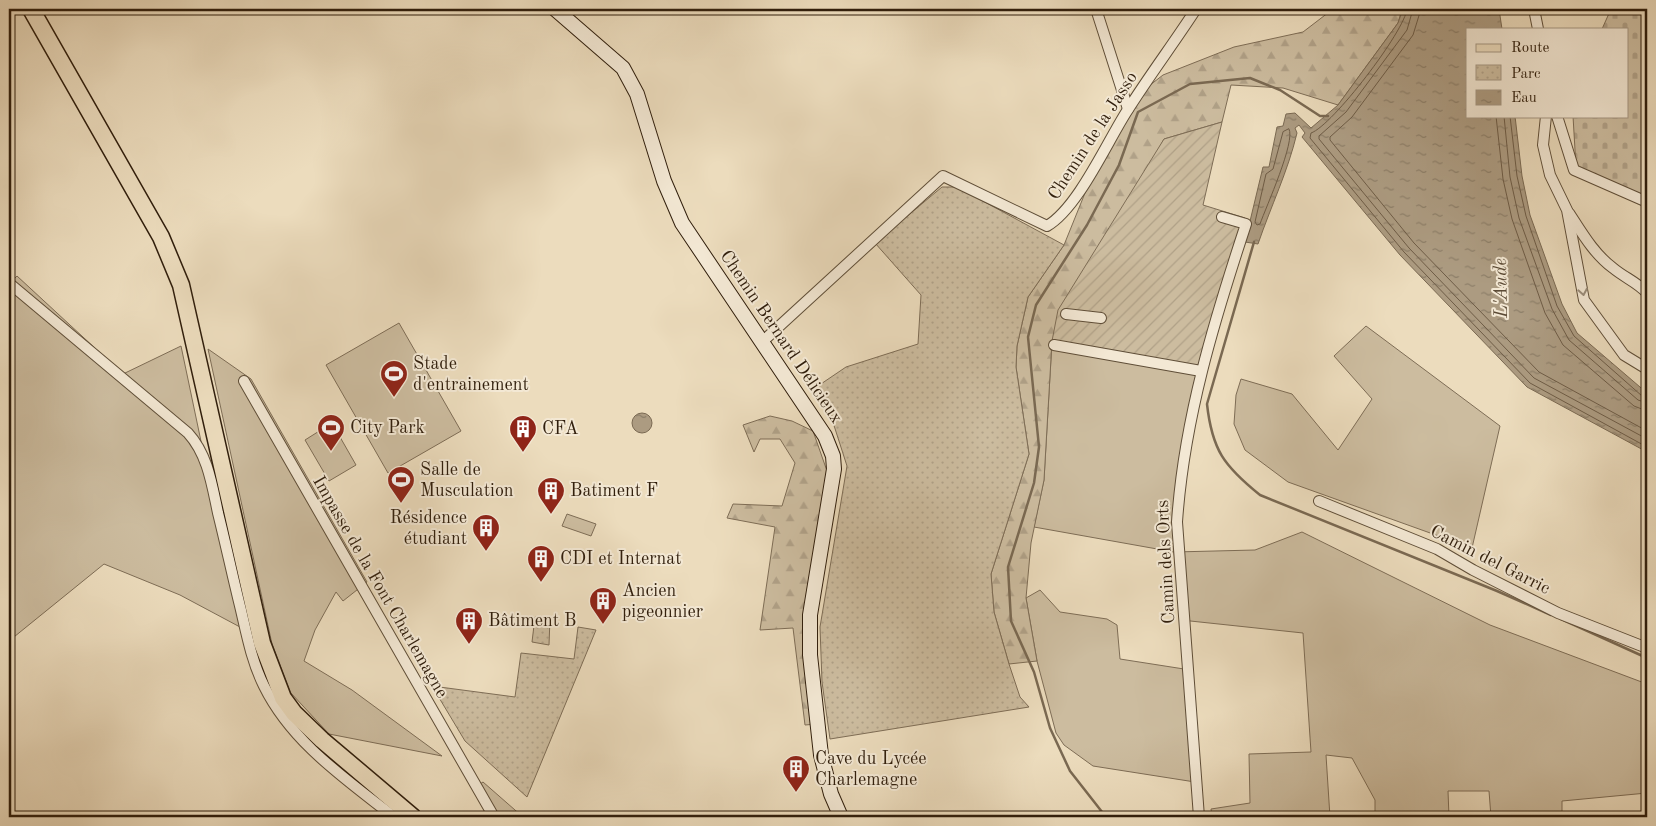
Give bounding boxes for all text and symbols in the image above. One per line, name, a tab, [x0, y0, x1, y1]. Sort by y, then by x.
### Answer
legend	[1466, 28, 1628, 118]
text: Route	[1511, 41, 1549, 56]
text: Parc	[1511, 67, 1541, 82]
street label: Chemin de la Jasso	[1045, 69, 1141, 203]
text: Eau	[1511, 91, 1537, 106]
street label: Chemin Bernard Délicieux	[716, 247, 846, 427]
water label: L'Aude	[1492, 258, 1512, 319]
one-way arrow	[1577, 287, 1587, 296]
place label: Stade d'entrainement	[413, 355, 529, 394]
sports icon: Stade d'entrainement	[379, 359, 409, 398]
sports icon: City Park	[316, 413, 346, 452]
building icon: CFA	[508, 414, 538, 453]
place label: City Park	[350, 419, 425, 437]
place label: CFA	[542, 420, 579, 438]
place label: Salle de Musculation	[420, 461, 514, 500]
sports icon: Salle de Musculation	[386, 465, 416, 504]
street label: Impasse de la Font Charlemagne	[309, 473, 451, 701]
building icon: Batiment F	[536, 476, 566, 515]
place label: Batiment F	[570, 482, 658, 500]
street label: Camin dels Orts	[1154, 499, 1178, 625]
place label: Résidence étudiant	[390, 509, 467, 548]
building icon: Résidence étudiant	[471, 513, 501, 552]
street label: Camin del Garric	[1427, 522, 1553, 598]
building icon: CDI et Internat	[526, 544, 556, 583]
place label: CDI et Internat	[560, 550, 682, 568]
place label: Ancien pigeonnier	[622, 582, 704, 621]
building icon: Ancien pigeonnier	[588, 586, 618, 625]
building icon: Bâtiment B	[454, 606, 484, 645]
place label: Bâtiment B	[488, 612, 577, 630]
place label: Cave du Lycée Charlemagne	[815, 750, 927, 789]
building icon: Cave du Lycée Charlemagne	[781, 754, 811, 793]

